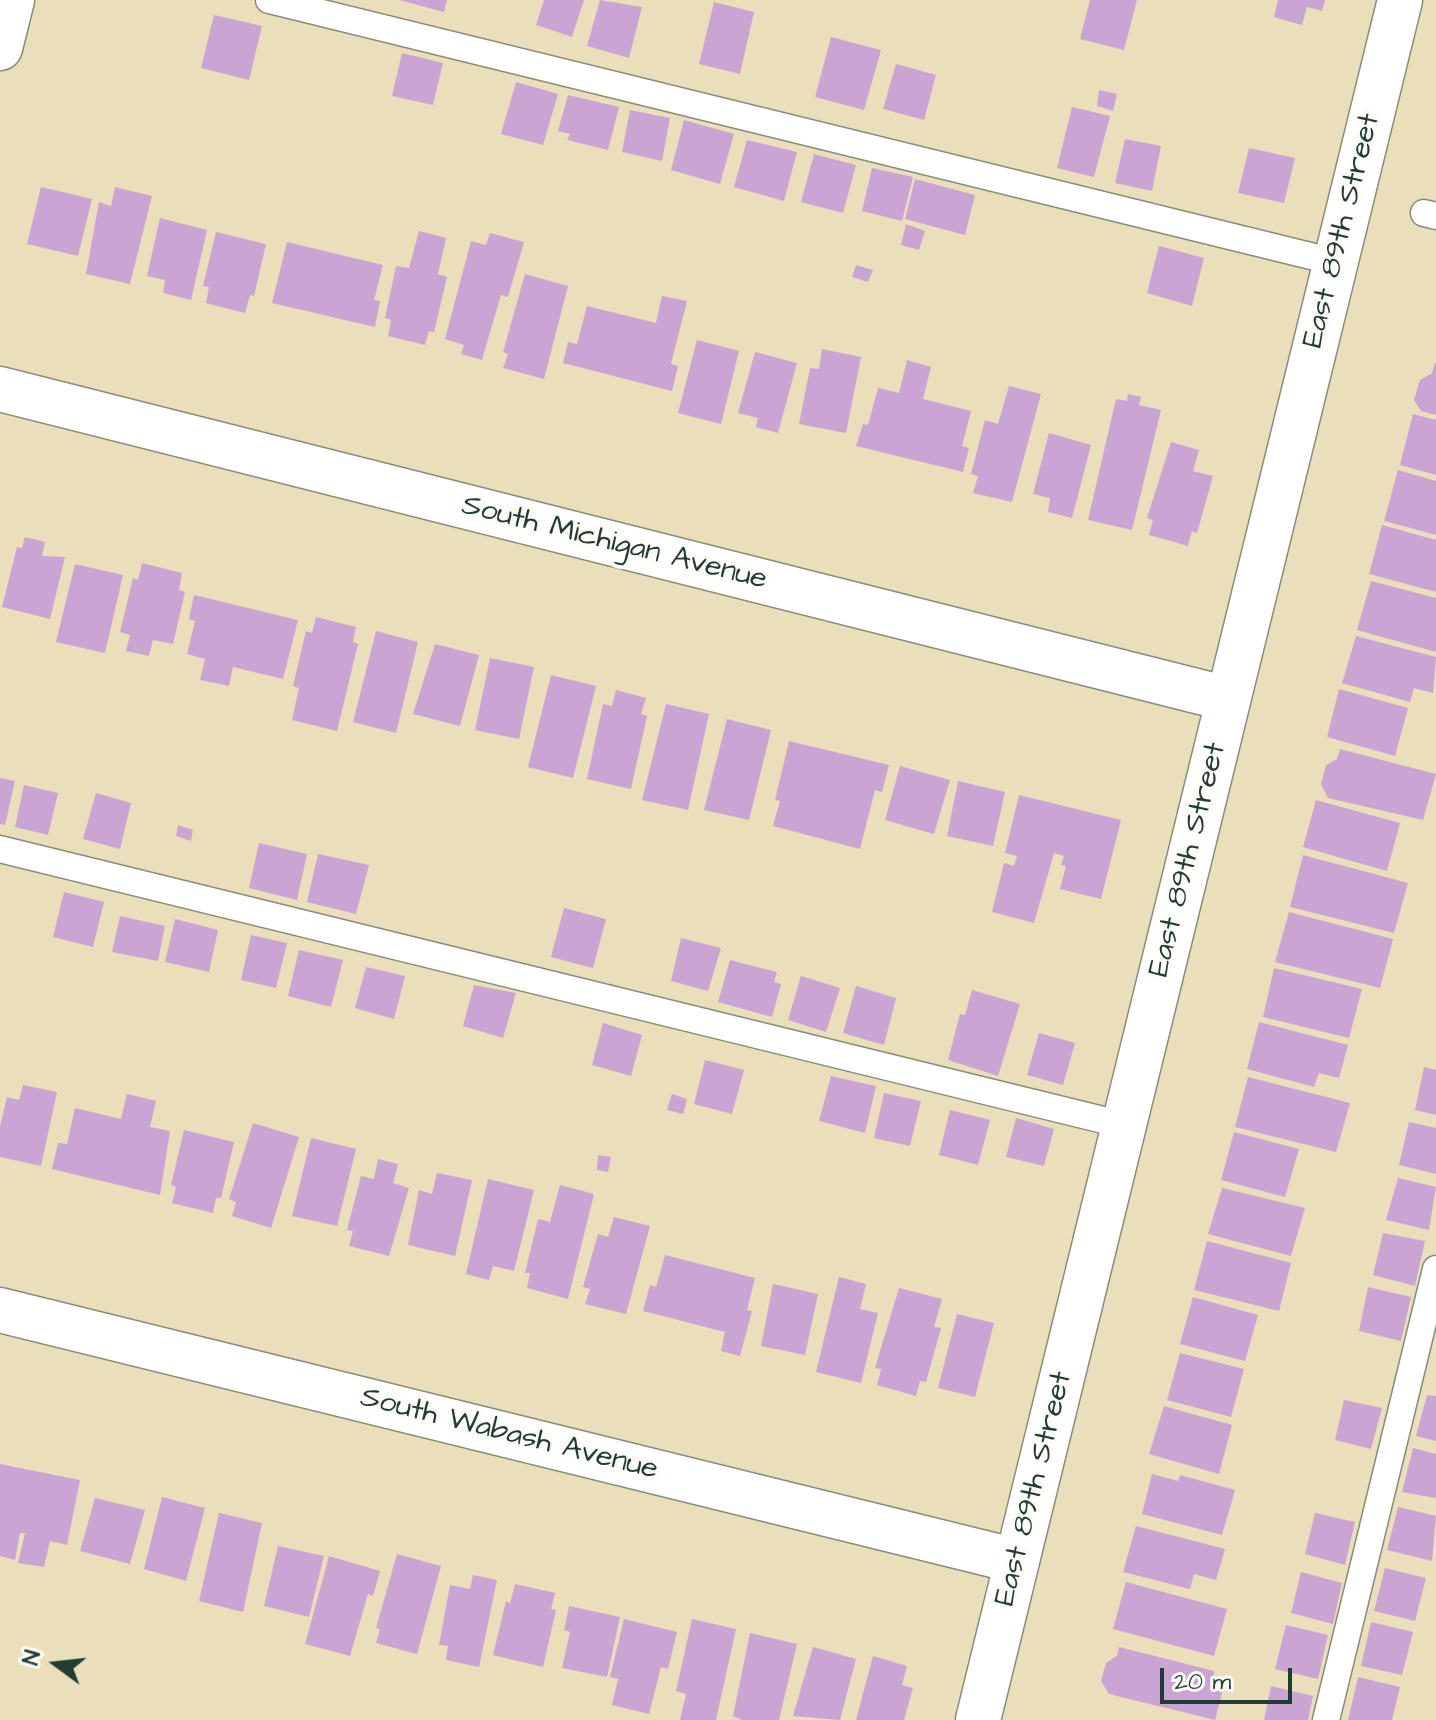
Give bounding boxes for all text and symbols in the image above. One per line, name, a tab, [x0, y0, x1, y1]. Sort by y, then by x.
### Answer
street label: East 89th Street	[1296, 110, 1390, 352]
street label: South Michigan Avenue	[458, 489, 770, 599]
street label: East 89th Street	[1142, 739, 1236, 981]
street label: East 89th Street	[988, 1368, 1082, 1610]
street label: South Wabash Avenue	[357, 1381, 661, 1489]
north arrow	[16, 1624, 96, 1704]
text: N	[16, 1647, 49, 1668]
scale bar	[1164, 1652, 1296, 1702]
text: 20 m	[1174, 1665, 1231, 1699]

